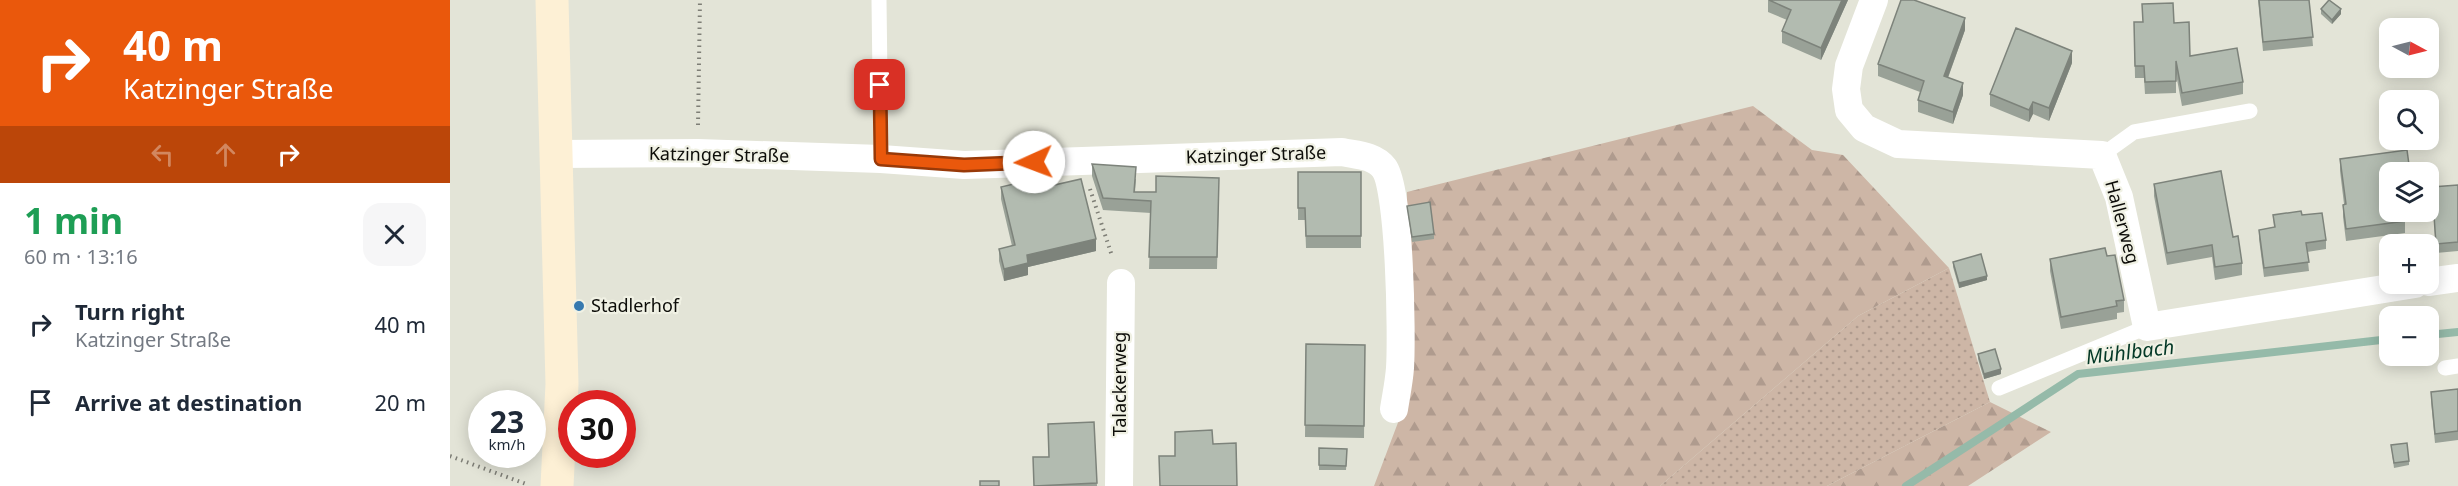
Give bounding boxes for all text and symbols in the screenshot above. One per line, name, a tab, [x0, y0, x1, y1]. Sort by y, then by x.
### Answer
text: 40 m	[123, 16, 223, 73]
north arrow	[2379, 18, 2439, 78]
map controls	[2379, 18, 2439, 366]
icon: right	[24, 24, 102, 102]
pin	[854, 59, 905, 110]
icon: arrive	[863, 68, 896, 101]
text: Katzinger Straße	[123, 70, 334, 107]
button: search	[2379, 90, 2439, 150]
position arrow	[1002, 130, 1066, 194]
icon: left	[146, 138, 179, 171]
icon: ahead	[209, 138, 242, 171]
icon: right	[272, 138, 305, 171]
street label: Katzinger Straße	[1185, 140, 1327, 168]
street label: Katzinger Straße	[649, 141, 789, 167]
button: layers	[2379, 162, 2439, 222]
street label: Hallerweg	[2100, 177, 2146, 266]
text: 1 min	[24, 196, 123, 245]
button: close	[363, 203, 426, 266]
button: +	[2379, 234, 2439, 294]
text: 60 m · 13:16	[24, 243, 138, 270]
place label: Stadlerhof	[591, 293, 680, 317]
text: Turn right	[75, 296, 185, 326]
marker: Stadlerhof	[572, 299, 586, 313]
button: −	[2379, 306, 2439, 366]
icon: right	[24, 308, 57, 341]
text: 40 m	[375, 309, 426, 339]
text: Katzinger Straße	[75, 326, 231, 353]
street label: Talackerweg	[1107, 332, 1131, 436]
water label: Mühlbach	[2084, 333, 2176, 370]
icon: arrive	[24, 386, 57, 419]
text: Arrive at destination	[75, 387, 302, 417]
text: 20 m	[375, 387, 426, 417]
speed limit sign: 30	[558, 390, 636, 468]
text: 23	[490, 401, 524, 442]
text: km/h	[489, 434, 525, 454]

